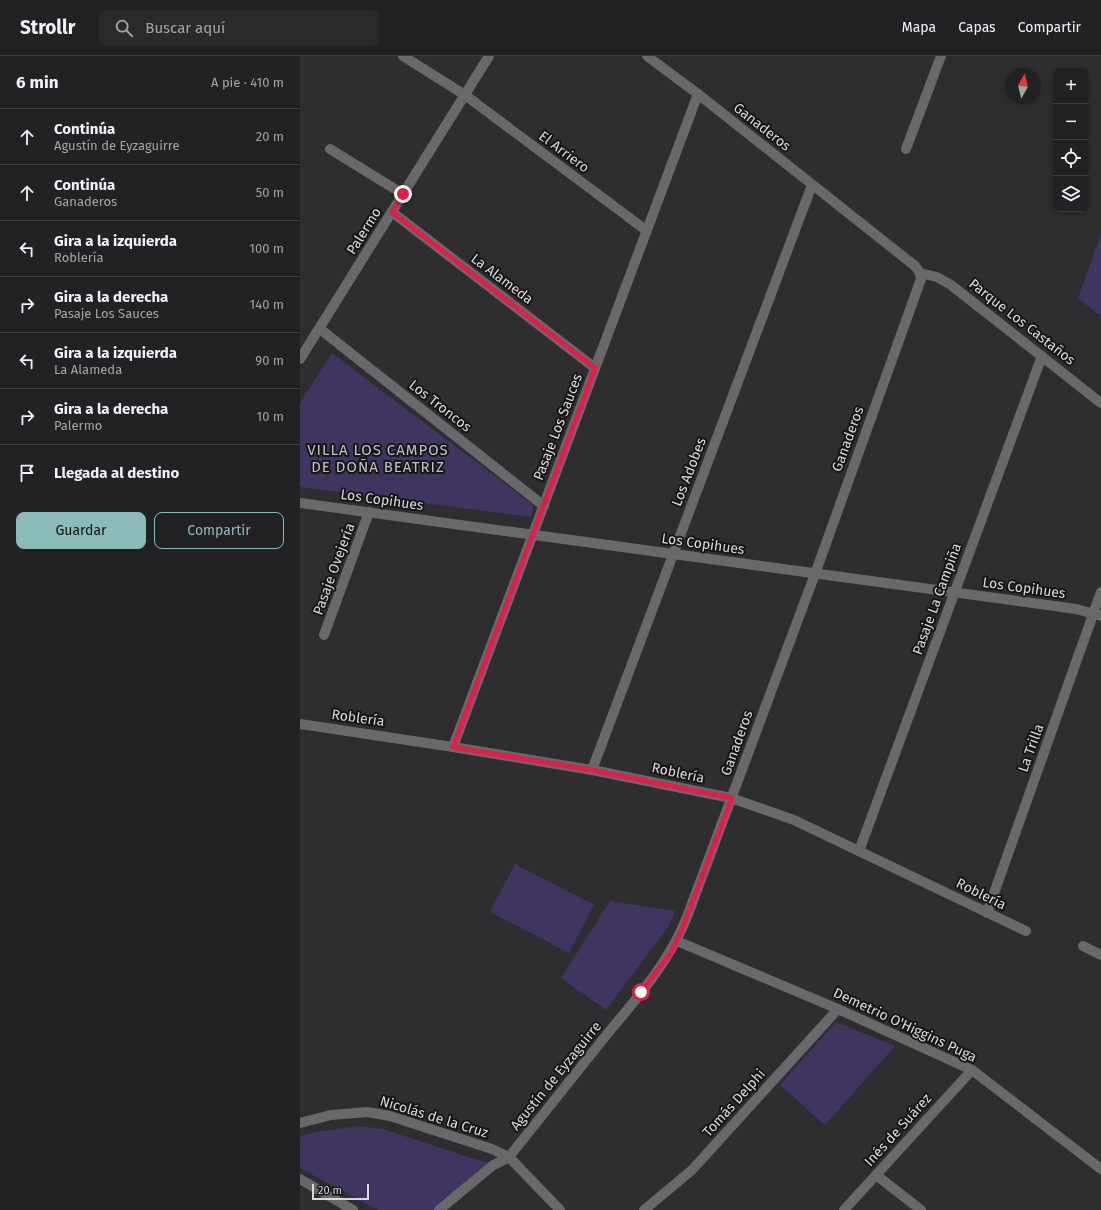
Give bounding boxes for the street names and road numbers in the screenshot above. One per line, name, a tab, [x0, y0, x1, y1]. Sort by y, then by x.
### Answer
street label: Ganaderos	[730, 99, 794, 155]
street label: El Arriero	[535, 128, 593, 176]
street label: Palermo	[343, 204, 385, 258]
street label: La Alameda	[468, 250, 536, 308]
street label: Parque Los Castaños	[966, 275, 1079, 369]
street label: Pasaje Los Sauces	[530, 371, 586, 483]
street label: Los Troncos	[405, 376, 475, 436]
street label: Ganaderos	[828, 404, 868, 474]
street label: Los Adobes	[668, 435, 710, 509]
street label: Los Copihues	[339, 486, 425, 514]
street label: Pasaje Ovejería	[309, 521, 359, 617]
street label: Los Copihues	[660, 530, 746, 558]
street label: Pasaje La Campiña	[909, 541, 965, 657]
street label: Los Copihues	[981, 574, 1067, 602]
street label: Roblería	[330, 706, 386, 730]
street label: Ganaderos	[717, 708, 757, 778]
street label: La Trilla	[1014, 722, 1048, 774]
street label: Roblería	[650, 759, 706, 787]
street label: Roblería	[953, 875, 1009, 913]
street label: Demetrio O'Higgins Puga	[831, 984, 979, 1066]
street label: Agustín de Eyzaguirre	[507, 1018, 605, 1134]
street label: Tomás Delphi	[699, 1066, 769, 1140]
street label: Inés de Suárez	[861, 1090, 935, 1170]
street label: Nicolás de la Cruz	[378, 1092, 490, 1142]

